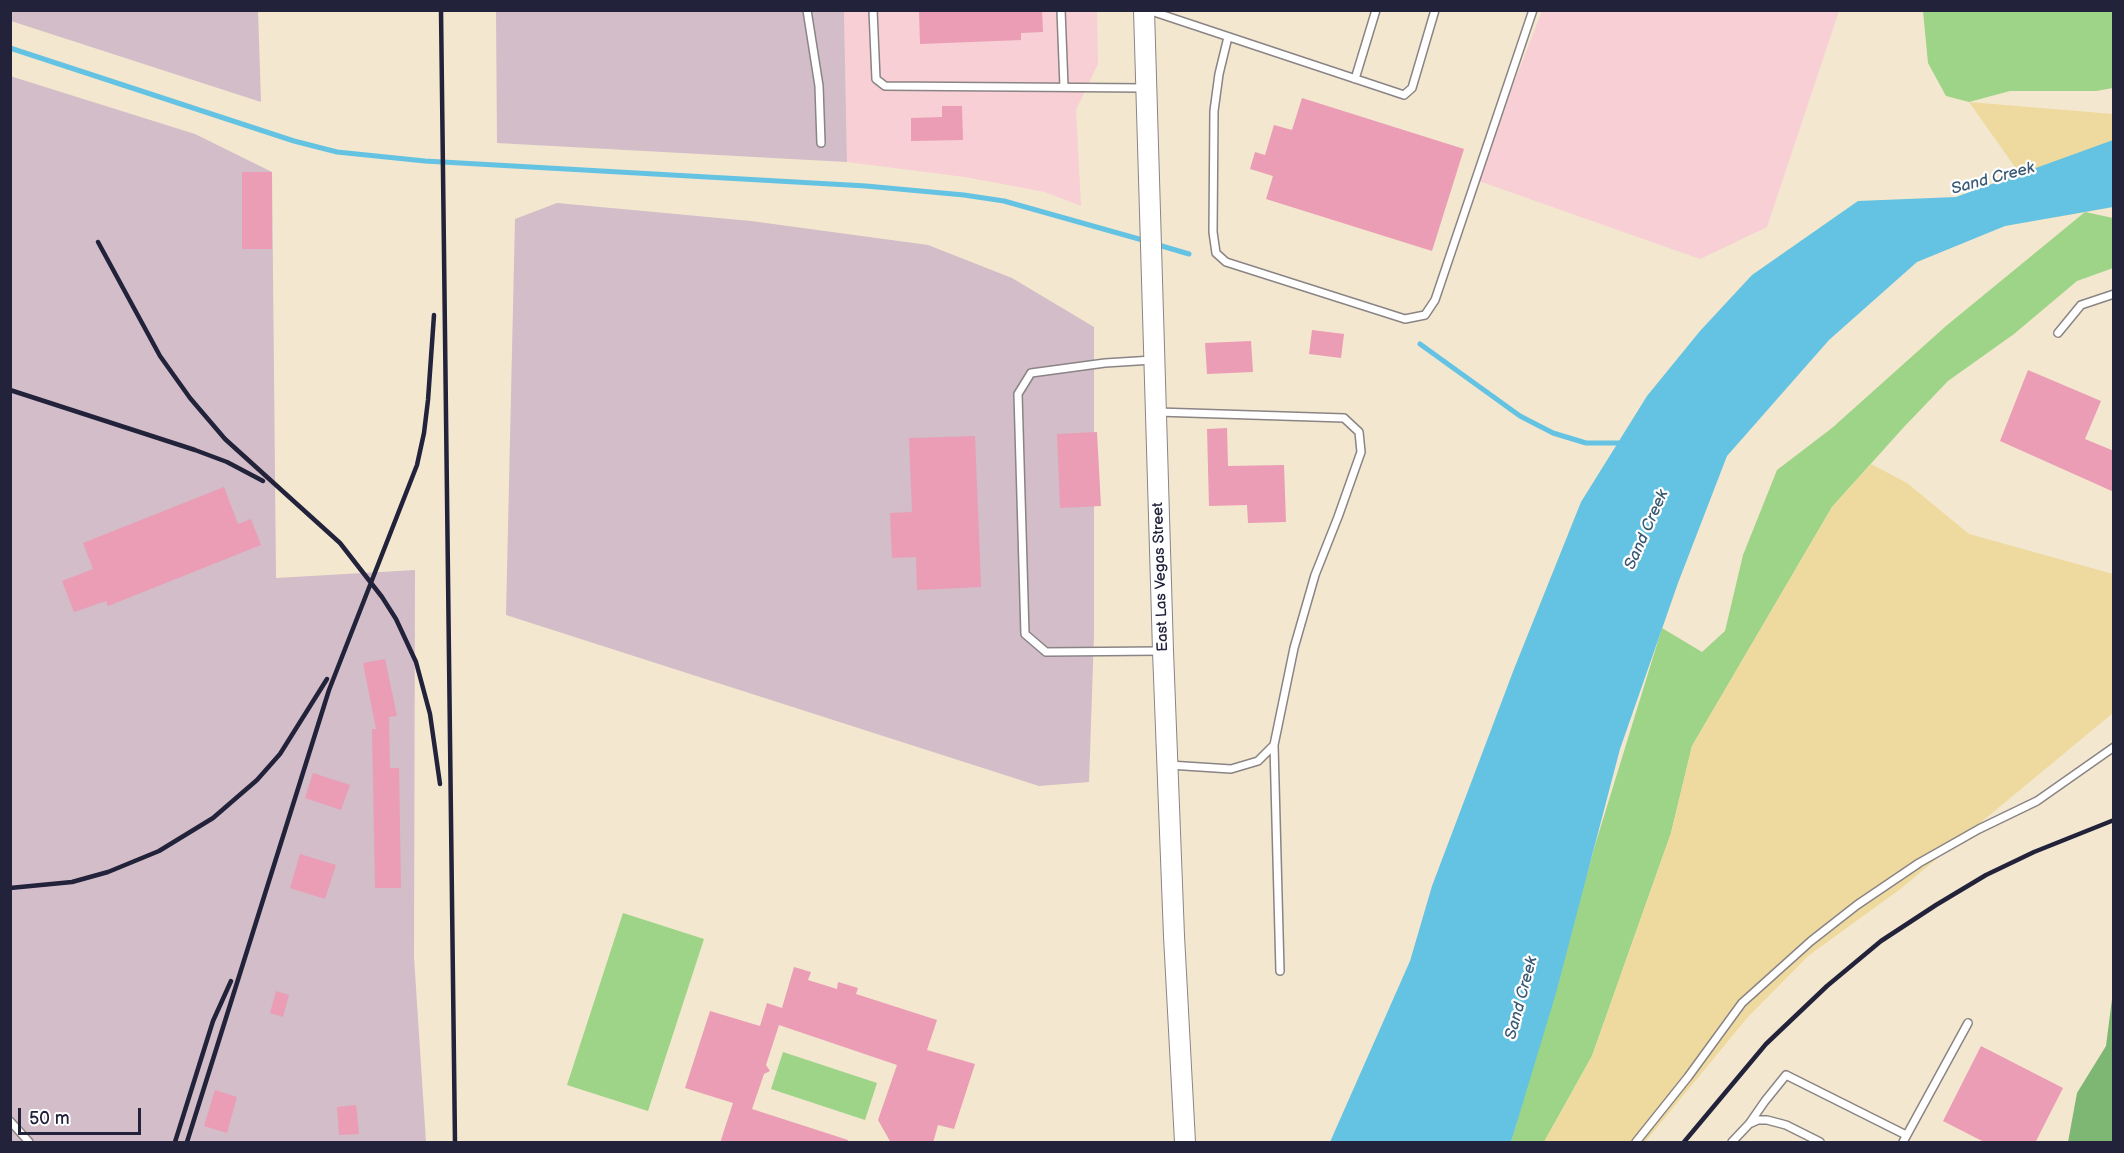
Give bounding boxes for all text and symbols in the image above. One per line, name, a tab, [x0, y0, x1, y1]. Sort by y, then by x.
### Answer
water label: Sand Creek	[1949, 159, 2037, 199]
water label: Sand Creek	[1621, 487, 1673, 573]
street label: East Las Vegas Street	[1149, 502, 1173, 652]
water label: Sand Creek	[1502, 954, 1542, 1042]
scale bar	[21, 1096, 144, 1134]
text: 50 m	[29, 1108, 70, 1129]

